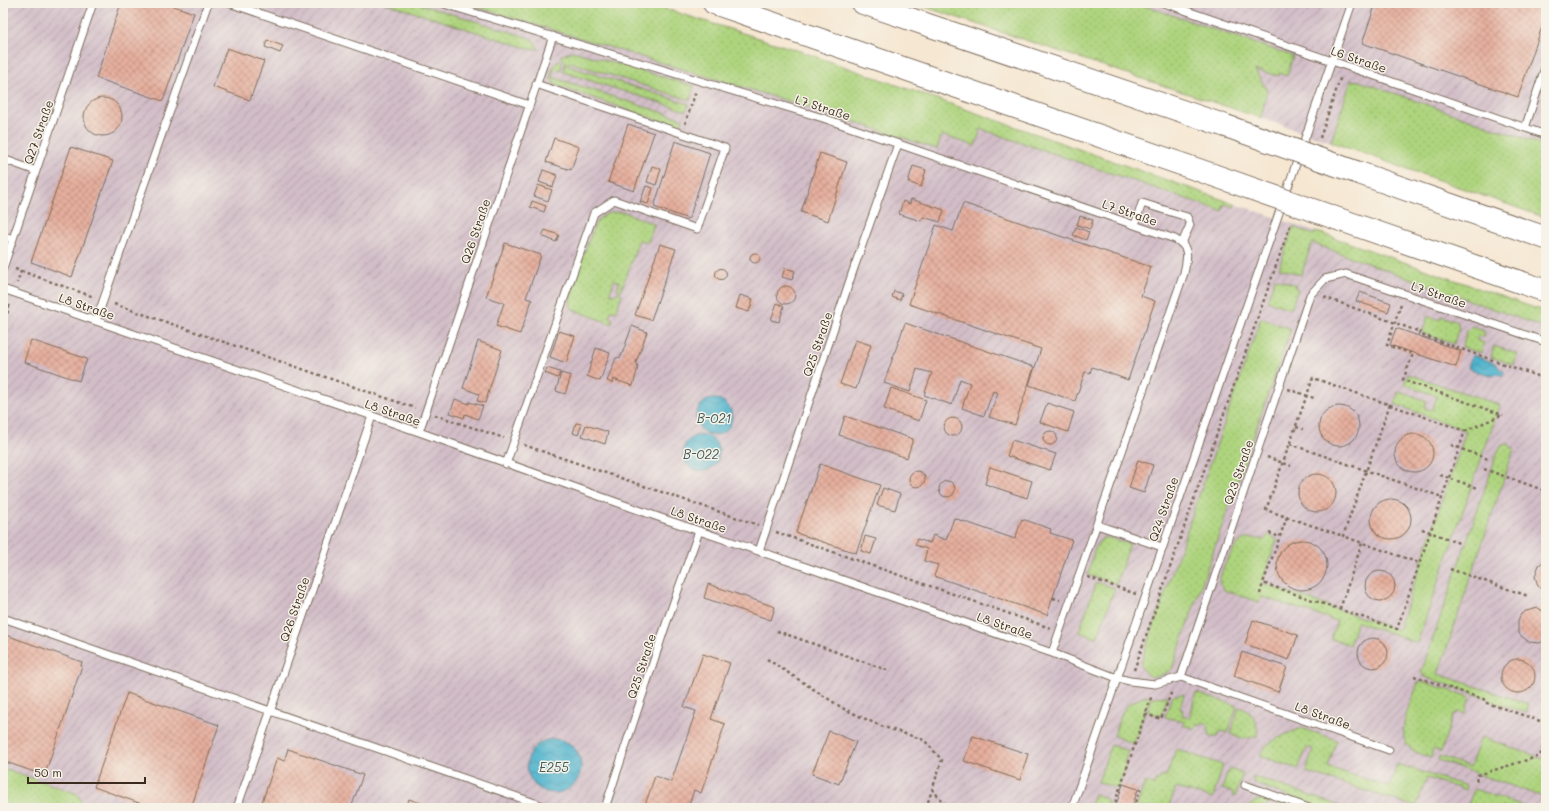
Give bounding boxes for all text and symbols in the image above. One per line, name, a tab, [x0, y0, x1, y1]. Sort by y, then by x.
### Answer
street label: L6 Straße	[1329, 42, 1389, 76]
street label: L7 Straße	[793, 91, 853, 123]
street label: Q27 Straße	[20, 98, 56, 166]
street label: L7 Straße	[1100, 195, 1160, 229]
street label: Q26 Straße	[456, 196, 494, 266]
street label: L7 Straße	[1409, 277, 1469, 311]
street label: L8 Straße	[57, 289, 117, 323]
street label: Q25 Straße	[798, 309, 836, 379]
street label: L8 Straße	[363, 395, 423, 429]
water label: B-021	[697, 409, 731, 426]
street label: Q23 Straße	[1219, 437, 1257, 507]
water label: B-022	[683, 445, 719, 462]
street label: Q24 Straße	[1144, 474, 1182, 544]
street label: L8 Straße	[669, 502, 729, 536]
street label: Q26 Straße	[275, 574, 313, 644]
street label: L8 Straße	[975, 608, 1035, 642]
street label: Q25 Straße	[623, 631, 659, 701]
street label: L8 Straße	[1293, 698, 1353, 732]
water label: E255	[539, 758, 569, 775]
scale bar	[28, 759, 145, 785]
text: 50 m	[34, 764, 62, 780]

